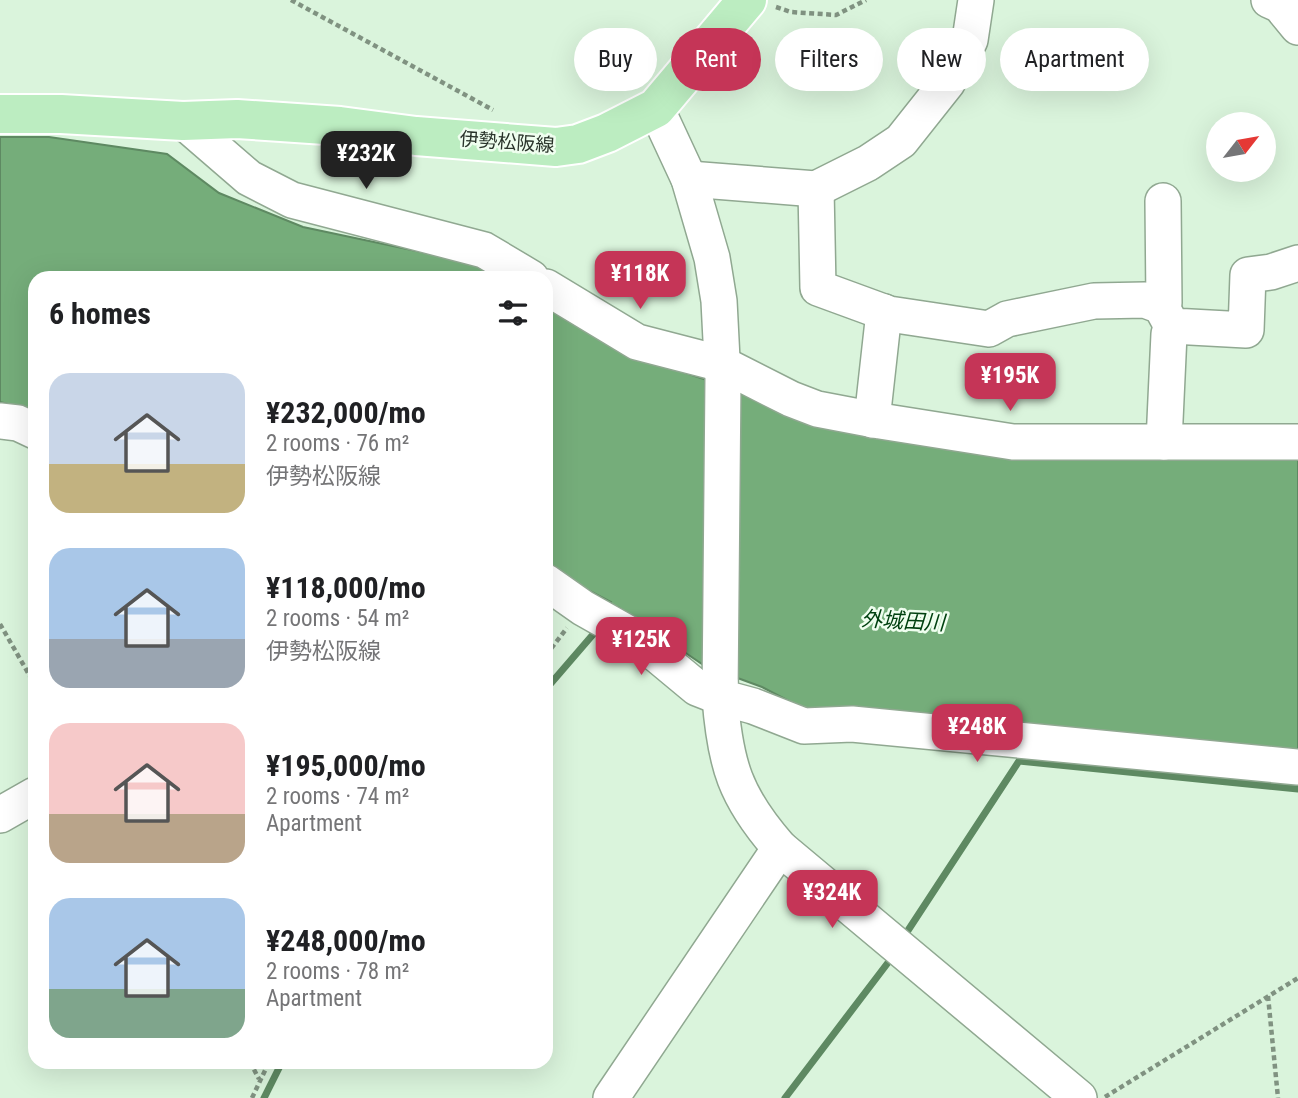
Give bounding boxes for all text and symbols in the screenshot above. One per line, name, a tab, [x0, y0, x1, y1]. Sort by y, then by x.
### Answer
chip: Buy	[574, 28, 657, 91]
chip: Rent	[671, 28, 761, 91]
chip: Filters	[775, 28, 883, 91]
chip: New	[897, 28, 986, 91]
chip: Apartment	[1000, 28, 1149, 91]
north arrow	[1206, 112, 1276, 182]
map controls	[1206, 112, 1276, 182]
street label: 伊勢松阪線	[459, 127, 555, 157]
pin: ¥232K	[317, 132, 415, 191]
text: ¥232K	[337, 140, 395, 167]
pin: ¥118K	[591, 252, 689, 311]
text: ¥118K	[611, 260, 669, 287]
icon: filters	[494, 294, 532, 332]
text: 6 homes	[49, 296, 151, 331]
pin: ¥195K	[961, 354, 1059, 413]
text: ¥195K	[981, 362, 1039, 389]
text: ¥232,000/mo	[266, 395, 426, 430]
icon: home	[105, 401, 189, 485]
text: 2 rooms · 76 m²	[266, 430, 409, 457]
text: 伊勢松阪線	[266, 463, 381, 490]
text: ¥118,000/mo	[266, 570, 426, 605]
icon: home	[105, 576, 189, 660]
text: 2 rooms · 54 m²	[266, 605, 409, 632]
water label: 外城田川	[860, 607, 948, 635]
pin: ¥125K	[592, 618, 690, 677]
text: ¥125K	[612, 626, 670, 653]
text: 伊勢松阪線	[266, 638, 381, 665]
pin: ¥248K	[928, 704, 1026, 764]
text: ¥248K	[948, 713, 1006, 740]
text: ¥195,000/mo	[266, 748, 426, 783]
icon: home	[105, 751, 189, 835]
text: 2 rooms · 74 m²	[266, 783, 409, 810]
text: Apartment	[266, 810, 362, 837]
pin: ¥324K	[783, 870, 881, 930]
text: ¥324K	[803, 879, 861, 906]
text: ¥248,000/mo	[266, 923, 426, 958]
icon: home	[105, 926, 189, 1010]
text: 2 rooms · 78 m²	[266, 958, 409, 985]
text: Apartment	[266, 985, 362, 1012]

